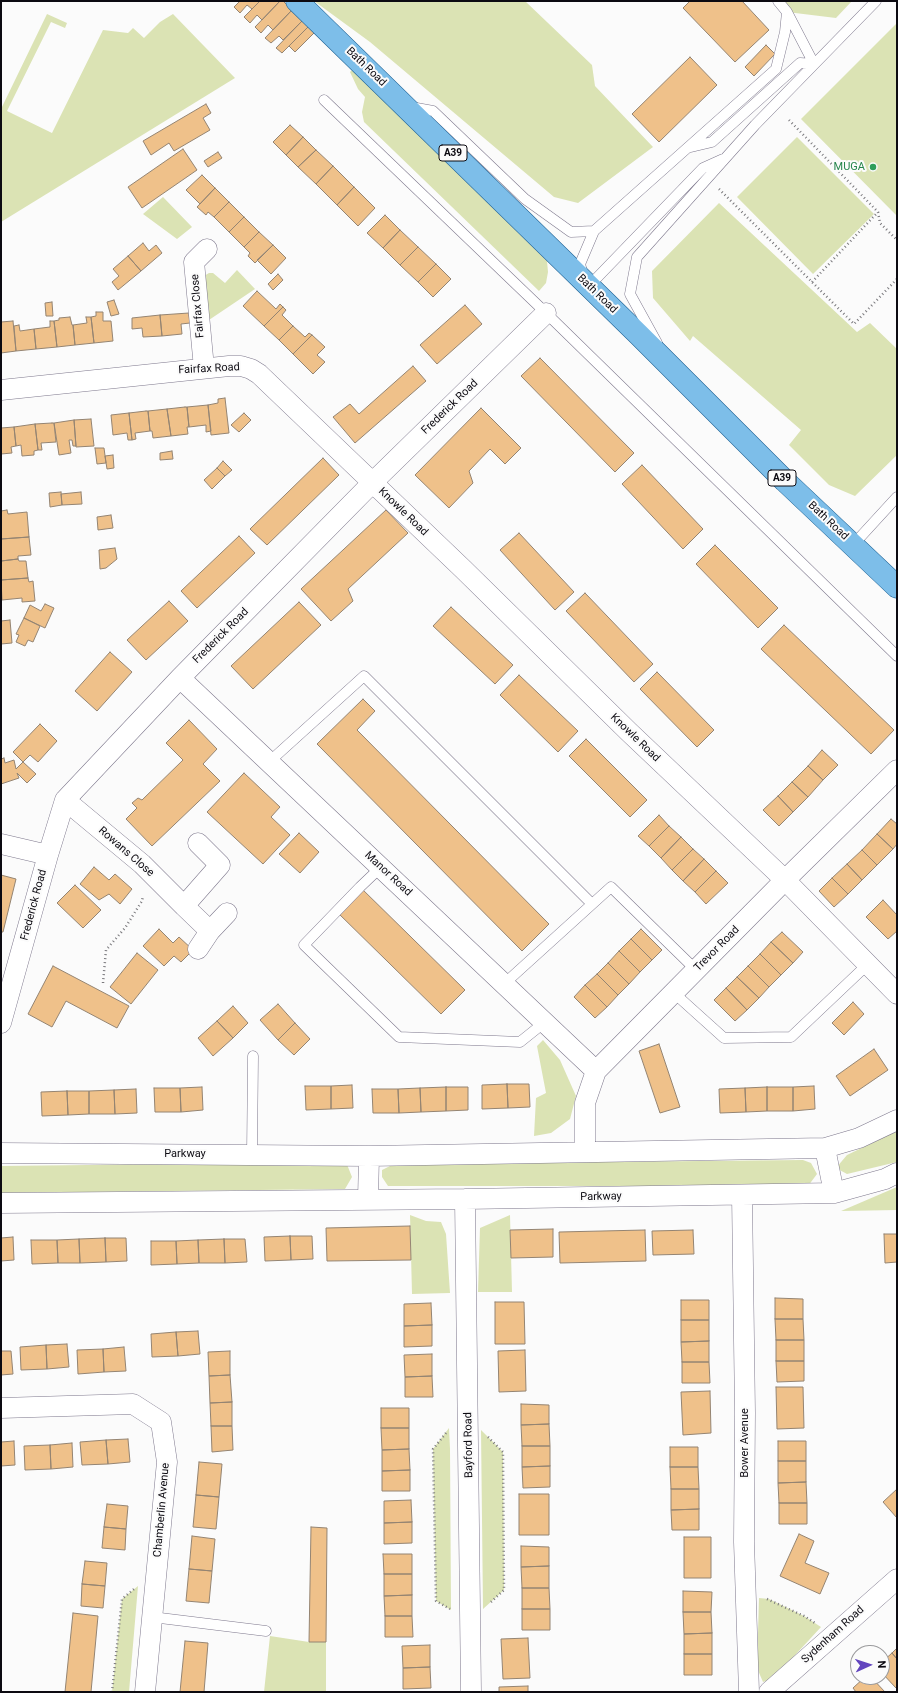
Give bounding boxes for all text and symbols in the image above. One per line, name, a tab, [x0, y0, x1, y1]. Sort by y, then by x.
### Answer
street label: Bath Road	[343, 45, 389, 89]
road number: A39	[439, 145, 467, 161]
place label: MUGA	[834, 160, 865, 174]
marker: MUGA	[868, 162, 878, 172]
street label: Bath Road	[574, 272, 620, 316]
street label: Fairfax Close	[189, 274, 207, 338]
street label: Fairfax Road	[178, 361, 240, 377]
street label: Frederick Road	[419, 377, 481, 437]
road number: A39	[768, 470, 796, 486]
street label: Knowle Road	[375, 485, 431, 539]
street label: Bath Road	[805, 499, 851, 543]
street label: Frederick Road	[190, 605, 252, 667]
street label: Knowle Road	[607, 711, 663, 765]
street label: Rowans Close	[95, 824, 157, 880]
street label: Manor Road	[362, 849, 414, 899]
street label: Frederick Road	[18, 868, 50, 942]
street label: Trevor Road	[692, 924, 742, 974]
street label: Parkway	[164, 1147, 206, 1161]
street label: Parkway	[580, 1190, 622, 1204]
street label: Bower Avenue	[738, 1408, 752, 1478]
street label: Bayford Road	[462, 1412, 476, 1478]
street label: Chamberlin Avenue	[151, 1462, 173, 1558]
street label: Sydenham Road	[799, 1604, 867, 1666]
north arrow	[850, 1645, 890, 1685]
text: N	[875, 1660, 888, 1669]

